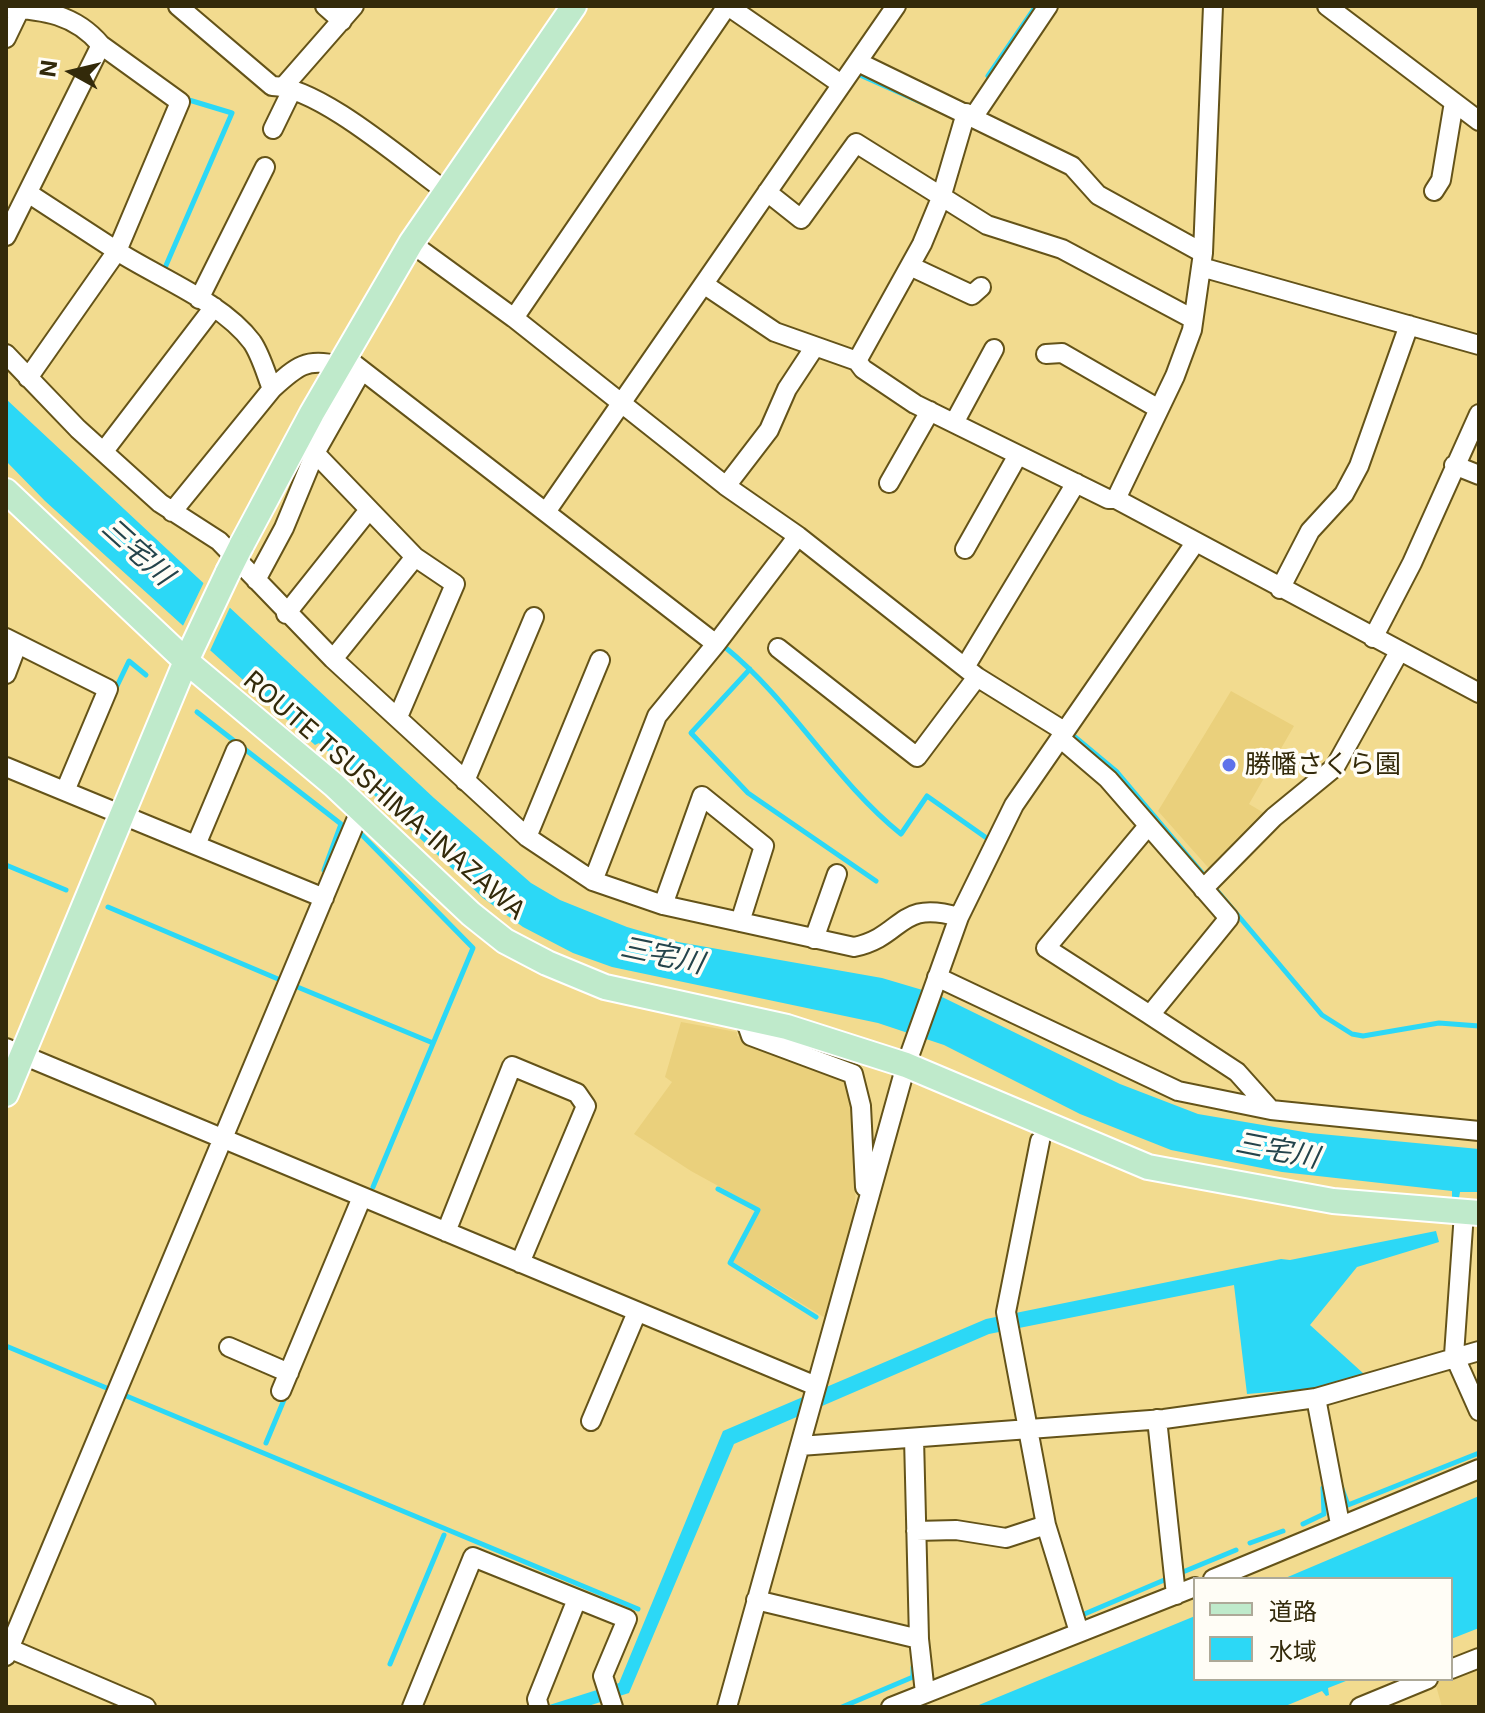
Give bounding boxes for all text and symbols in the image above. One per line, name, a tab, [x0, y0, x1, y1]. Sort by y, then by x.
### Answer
north arrow	[32, 32, 112, 112]
text: N	[34, 59, 62, 79]
water label: 三宅川	[95, 511, 179, 593]
street label: ROUTE TSUSHIMA-INAZAWA	[237, 665, 531, 927]
place label: 勝幡さくら園	[1245, 749, 1401, 781]
marker: 勝幡さくら園	[1220, 756, 1238, 774]
water label: 三宅川	[617, 931, 707, 981]
water label: 三宅川	[1233, 1126, 1321, 1176]
legend	[1193, 1577, 1453, 1681]
text: 道路	[1269, 1597, 1317, 1626]
text: 水域	[1269, 1637, 1317, 1666]

